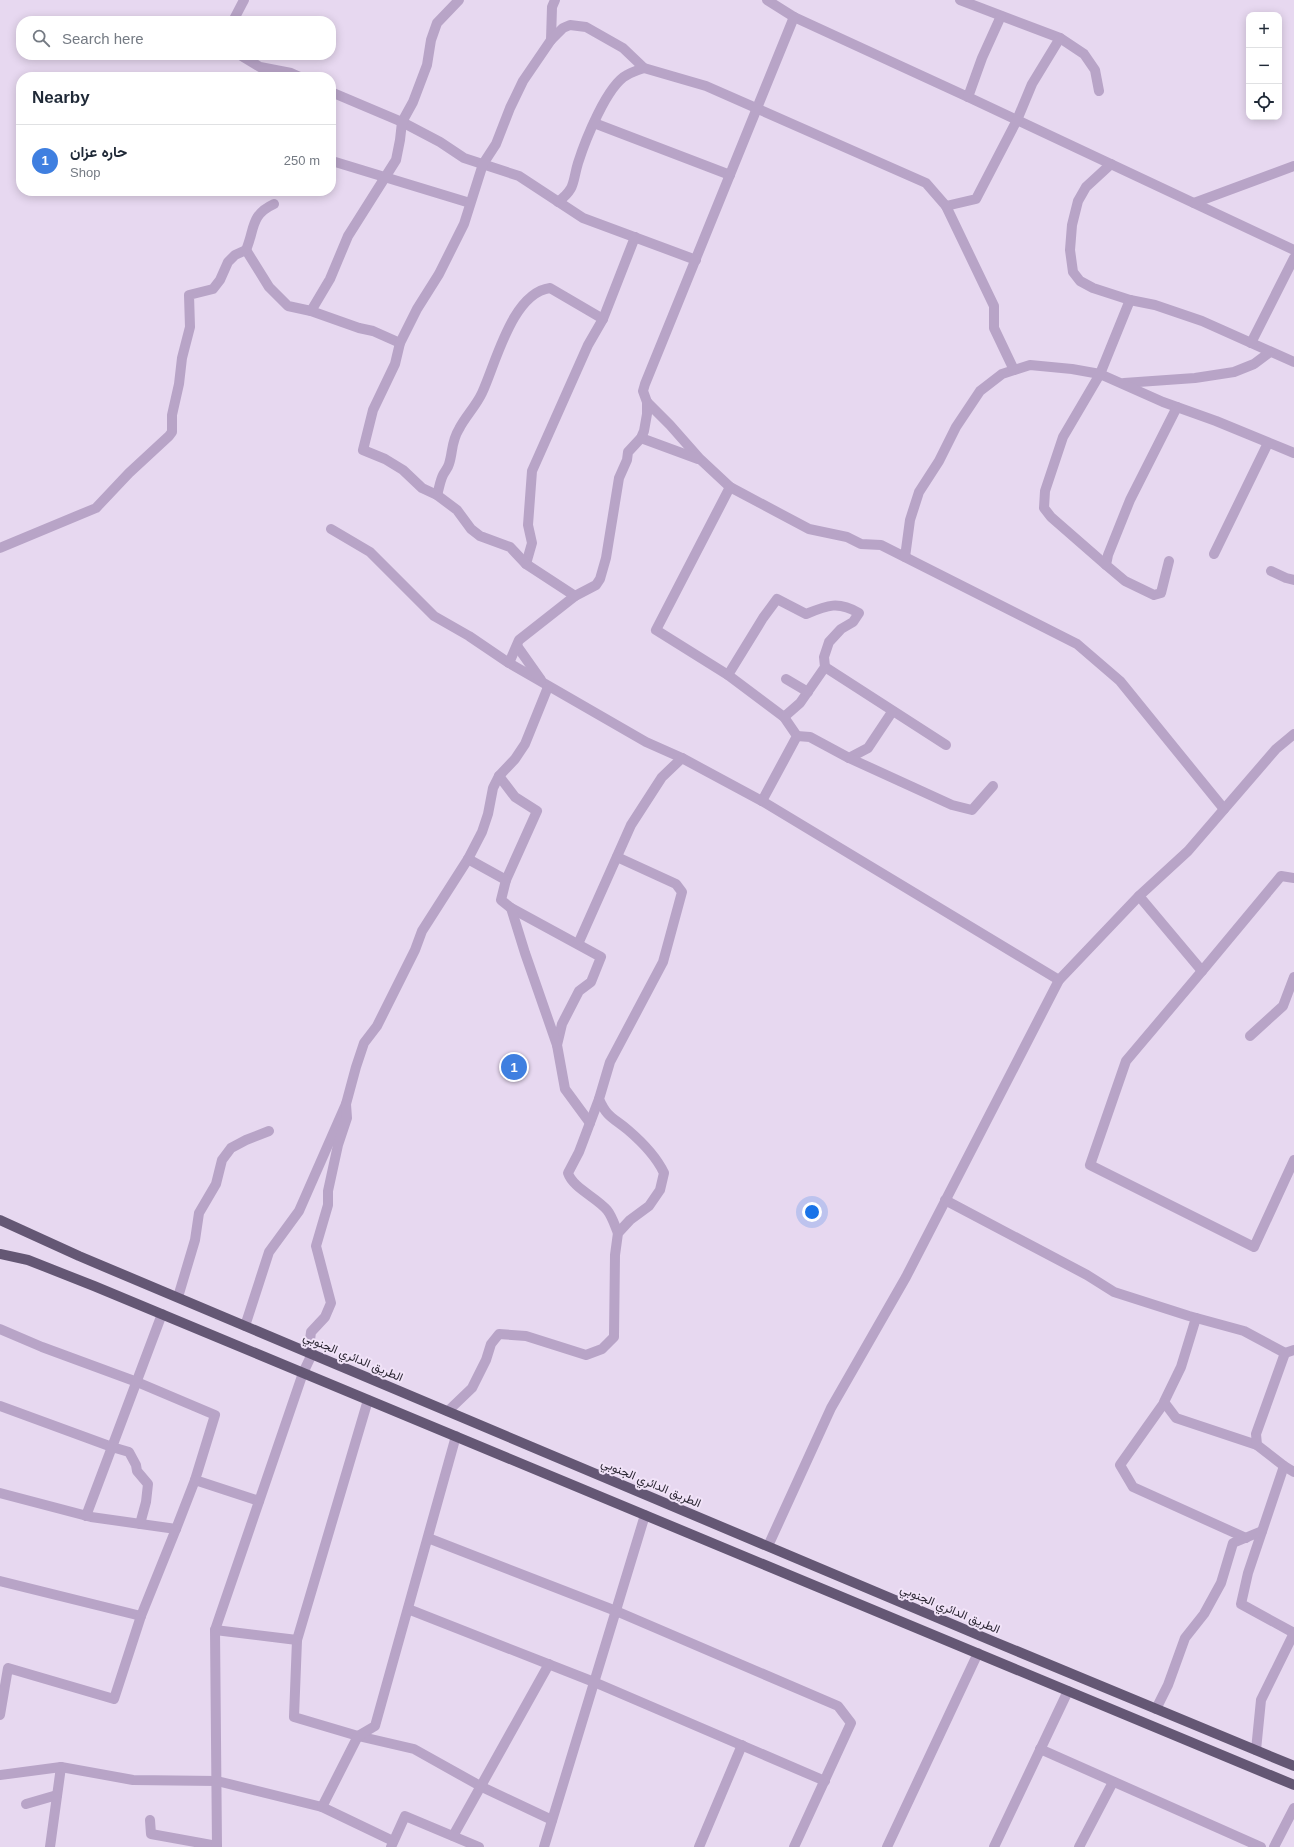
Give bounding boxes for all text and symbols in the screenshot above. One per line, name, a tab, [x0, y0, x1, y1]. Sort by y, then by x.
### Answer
map controls	[1246, 12, 1282, 120]
button: +	[1246, 12, 1282, 48]
search box	[16, 16, 336, 60]
icon: search	[30, 27, 52, 49]
text: Search here	[62, 30, 144, 47]
button: −	[1246, 48, 1282, 84]
button: locate	[1246, 84, 1282, 120]
text: Nearby	[32, 88, 90, 107]
text: حاره عزان	[70, 143, 127, 160]
text: 1	[41, 153, 49, 168]
text: 250 m	[284, 153, 320, 168]
text: Shop	[70, 165, 100, 180]
pin: 1	[501, 1052, 527, 1082]
your location	[802, 1202, 822, 1222]
street label: الطريق الدائري الجنوبي	[300, 1330, 405, 1387]
street label: الطريق الدائري الجنوبي	[598, 1456, 703, 1513]
street label: الطريق الدائري الجنوبي	[897, 1582, 1002, 1639]

